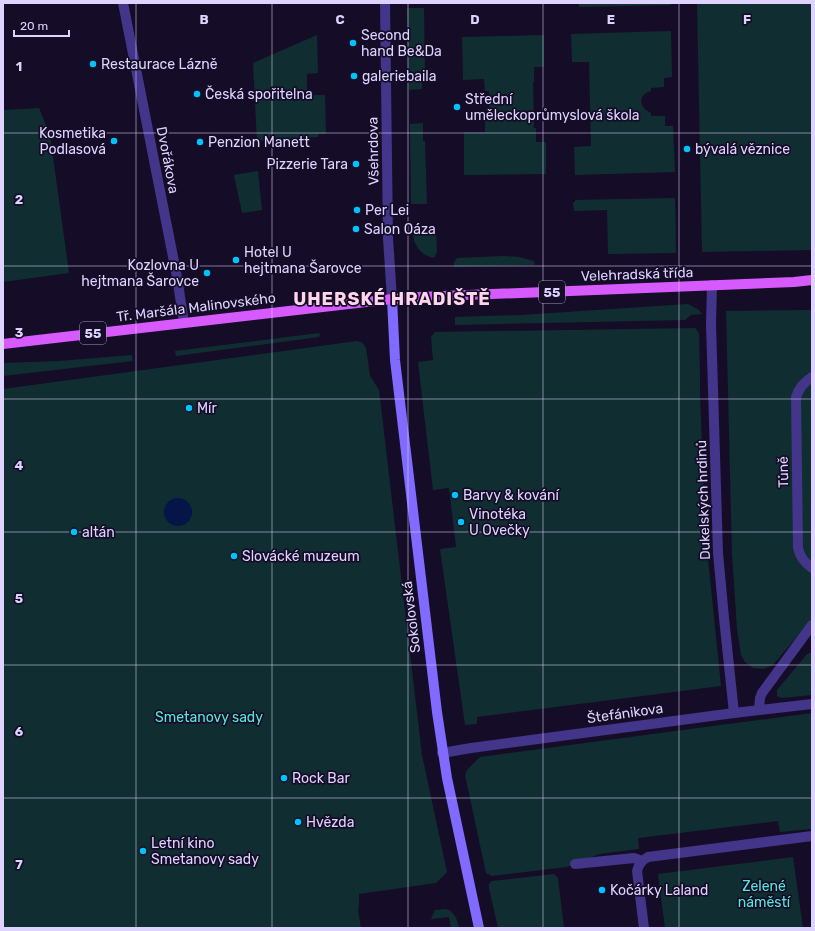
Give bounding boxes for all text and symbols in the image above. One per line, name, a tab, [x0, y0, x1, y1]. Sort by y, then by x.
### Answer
scale bar	[14, 12, 69, 38]
text: B	[199, 12, 209, 27]
text: C	[335, 12, 345, 27]
text: D	[470, 12, 480, 27]
text: E	[607, 12, 615, 27]
text: F	[743, 12, 751, 27]
text: 20 m	[20, 19, 48, 33]
place label: Second hand Be&Da	[361, 27, 442, 60]
marker: Second hand Be&Da	[348, 38, 358, 48]
place label: Restaurace Lázně	[101, 56, 218, 73]
text: 1	[16, 59, 22, 74]
marker: Restaurace Lázně	[88, 59, 98, 69]
place label: galeriebaila	[362, 68, 436, 85]
marker: galeriebaila	[349, 71, 359, 81]
place label: Česká spořitelna	[205, 85, 313, 103]
marker: Česká spořitelna	[192, 89, 202, 99]
place label: Střední uměleckoprůmyslová škola	[465, 91, 640, 124]
marker: Střední uměleckoprůmyslová škola	[452, 102, 462, 112]
street label: Všehrdova	[364, 117, 383, 185]
place label: Kosmetika Podlasová	[39, 125, 106, 158]
street label: Dvořákova	[153, 125, 182, 195]
place label: Penzion Manett	[208, 134, 310, 151]
marker: Kosmetika Podlasová	[109, 136, 119, 146]
marker: Penzion Manett	[195, 137, 205, 147]
place label: bývalá věznice	[695, 141, 790, 158]
marker: bývalá věznice	[682, 144, 692, 154]
place label: Pizzerie Tara	[267, 156, 348, 173]
marker: Pizzerie Tara	[351, 159, 361, 169]
text: 2	[15, 192, 23, 207]
place label: Per Lei	[365, 202, 409, 219]
marker: Per Lei	[352, 205, 362, 215]
place label: Salon Oáza	[364, 221, 436, 238]
marker: Salon Oáza	[351, 224, 361, 234]
place label: Hotel U hejtmana Šarovce	[244, 244, 362, 277]
marker: Hotel U hejtmana Šarovce	[231, 255, 241, 265]
place label: Kozlovna U hejtmana Šarovce	[81, 257, 199, 290]
street label: Velehradská třída	[580, 264, 694, 285]
marker: Kozlovna U hejtmana Šarovce	[202, 268, 212, 278]
road number: 55	[539, 281, 565, 303]
district label: UHERSKÉ HRADIŠTĚ	[293, 288, 491, 310]
street label: Tř. Maršála Malinovského	[115, 289, 277, 326]
road number: 55	[80, 322, 106, 344]
text: 3	[15, 325, 24, 340]
place label: Mír	[197, 400, 218, 417]
marker: Mír	[184, 403, 194, 413]
street label: Dukelských hrdinů	[693, 440, 714, 560]
street label: Tůně	[775, 456, 792, 488]
text: 4	[15, 458, 24, 473]
place label: Barvy & kování	[463, 487, 559, 504]
marker: Barvy & kování	[450, 490, 460, 500]
place label: Vinotéka U Ovečky	[469, 506, 530, 539]
marker: Vinotéka U Ovečky	[456, 517, 466, 527]
place label: altán	[82, 524, 115, 541]
marker: altán	[69, 527, 79, 537]
place label: Slovácké muzeum	[242, 548, 360, 565]
marker: Slovácké muzeum	[229, 551, 239, 561]
street label: Sokolovská	[399, 580, 424, 654]
text: 5	[15, 591, 23, 606]
street label: Štefánikova	[586, 699, 664, 727]
park label: Smetanovy sady	[155, 709, 263, 726]
text: 6	[15, 724, 24, 739]
place label: Rock Bar	[292, 770, 350, 787]
marker: Rock Bar	[279, 773, 289, 783]
place label: Hvězda	[306, 814, 354, 831]
marker: Hvězda	[293, 817, 303, 827]
place label: Letní kino Smetanovy sady	[151, 835, 259, 868]
marker: Letní kino Smetanovy sady	[138, 846, 148, 856]
text: 7	[15, 857, 23, 872]
park label: Zelené náměstí	[738, 878, 791, 911]
place label: Kočárky Laland	[610, 882, 708, 899]
marker: Kočárky Laland	[597, 885, 607, 895]

